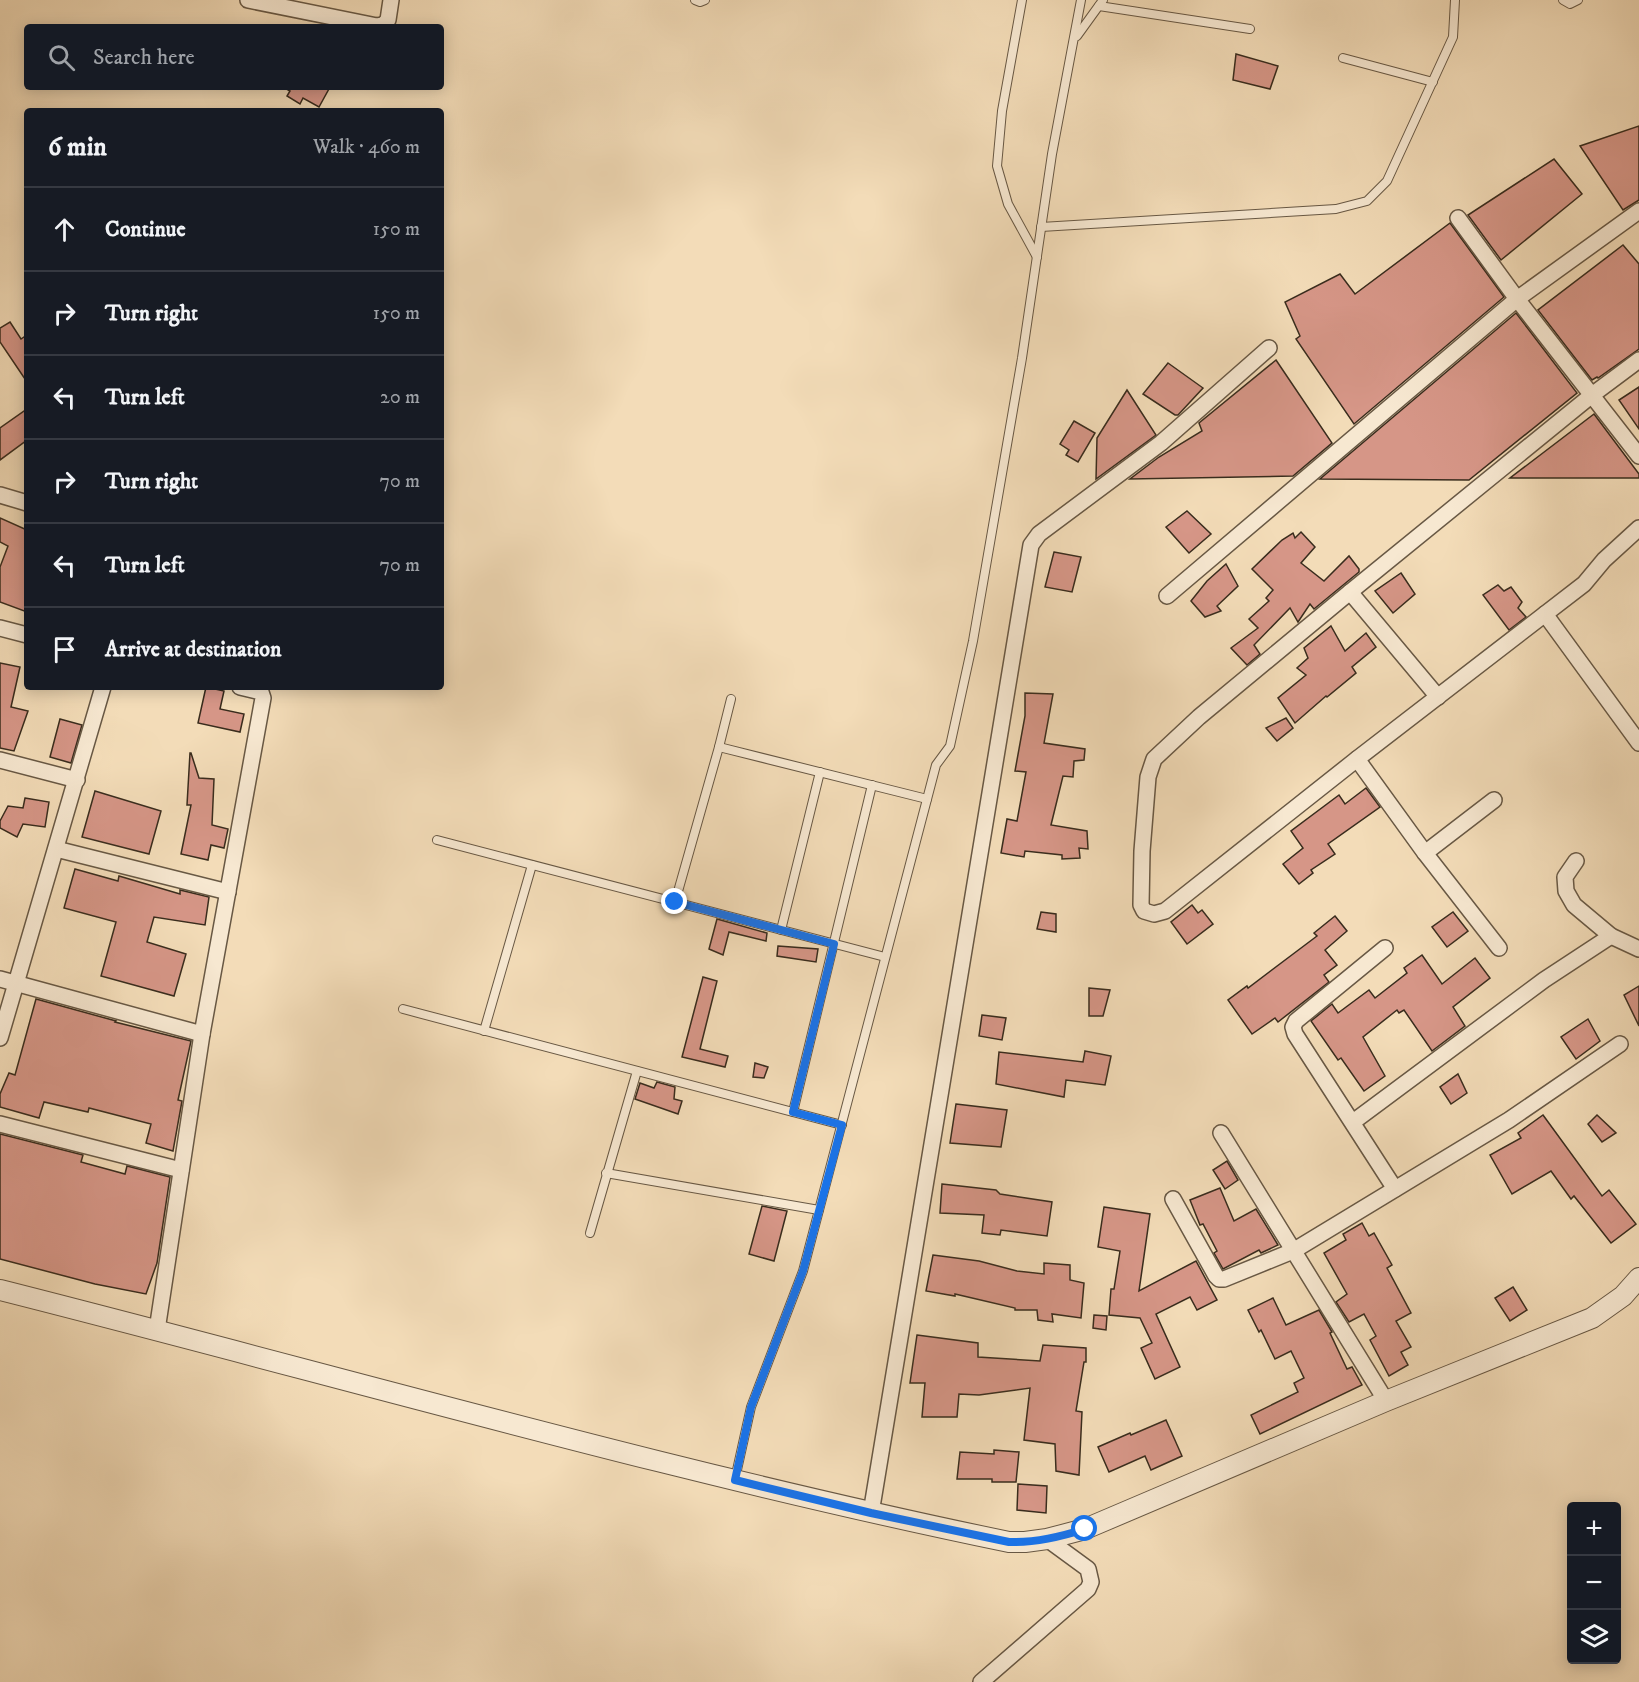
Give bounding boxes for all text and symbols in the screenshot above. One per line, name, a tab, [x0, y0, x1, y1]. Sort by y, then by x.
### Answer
search box	[24, 24, 444, 90]
icon: search	[45, 41, 78, 74]
text: Search here	[93, 44, 195, 71]
text: 6 min	[48, 131, 107, 164]
text: Walk · 460 m	[313, 135, 420, 160]
icon: ahead	[48, 213, 81, 246]
text: Continue	[105, 216, 186, 243]
text: 150 m	[373, 217, 420, 242]
icon: right	[48, 297, 81, 330]
text: Turn right	[105, 300, 198, 327]
text: 150 m	[373, 301, 420, 326]
icon: left	[48, 381, 81, 414]
text: Turn left	[105, 384, 185, 411]
text: 20 m	[380, 385, 420, 410]
icon: right	[48, 465, 81, 498]
text: Turn right	[105, 468, 198, 495]
text: 70 m	[379, 469, 420, 494]
icon: left	[48, 549, 81, 582]
text: Turn left	[105, 552, 185, 579]
text: 70 m	[379, 553, 420, 578]
icon: arrive	[48, 633, 81, 666]
text: Arrive at destination	[105, 636, 282, 663]
route end	[661, 888, 687, 914]
map controls	[1567, 1502, 1621, 1664]
button: +	[1567, 1502, 1621, 1556]
route start	[1071, 1515, 1097, 1541]
button: −	[1567, 1556, 1621, 1610]
button: layers	[1567, 1610, 1621, 1664]

